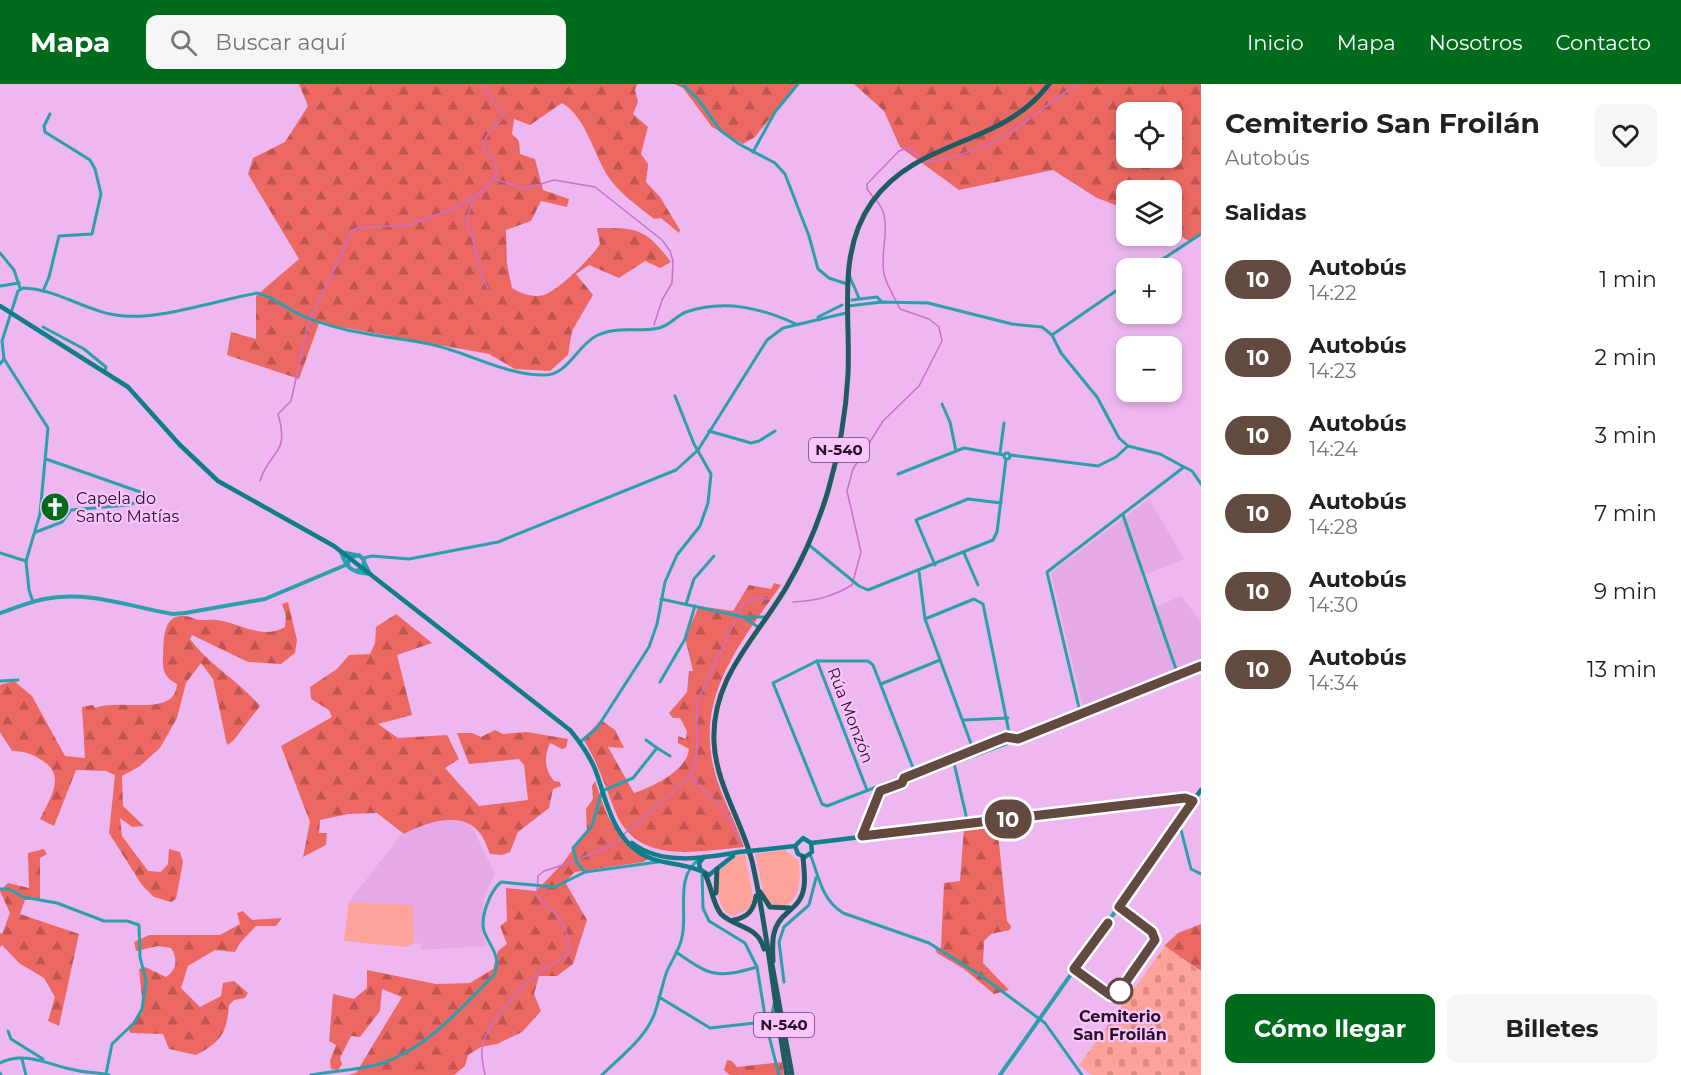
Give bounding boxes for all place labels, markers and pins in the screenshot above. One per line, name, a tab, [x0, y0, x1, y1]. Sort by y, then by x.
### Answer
place label: Capela do Santo Matías	[76, 489, 179, 526]
church icon: Capela do Santo Matías	[39, 491, 71, 523]
marker: Cemiterio San Froilán	[1107, 978, 1133, 1004]
place label: Cemiterio San Froilán	[1073, 1007, 1167, 1044]

